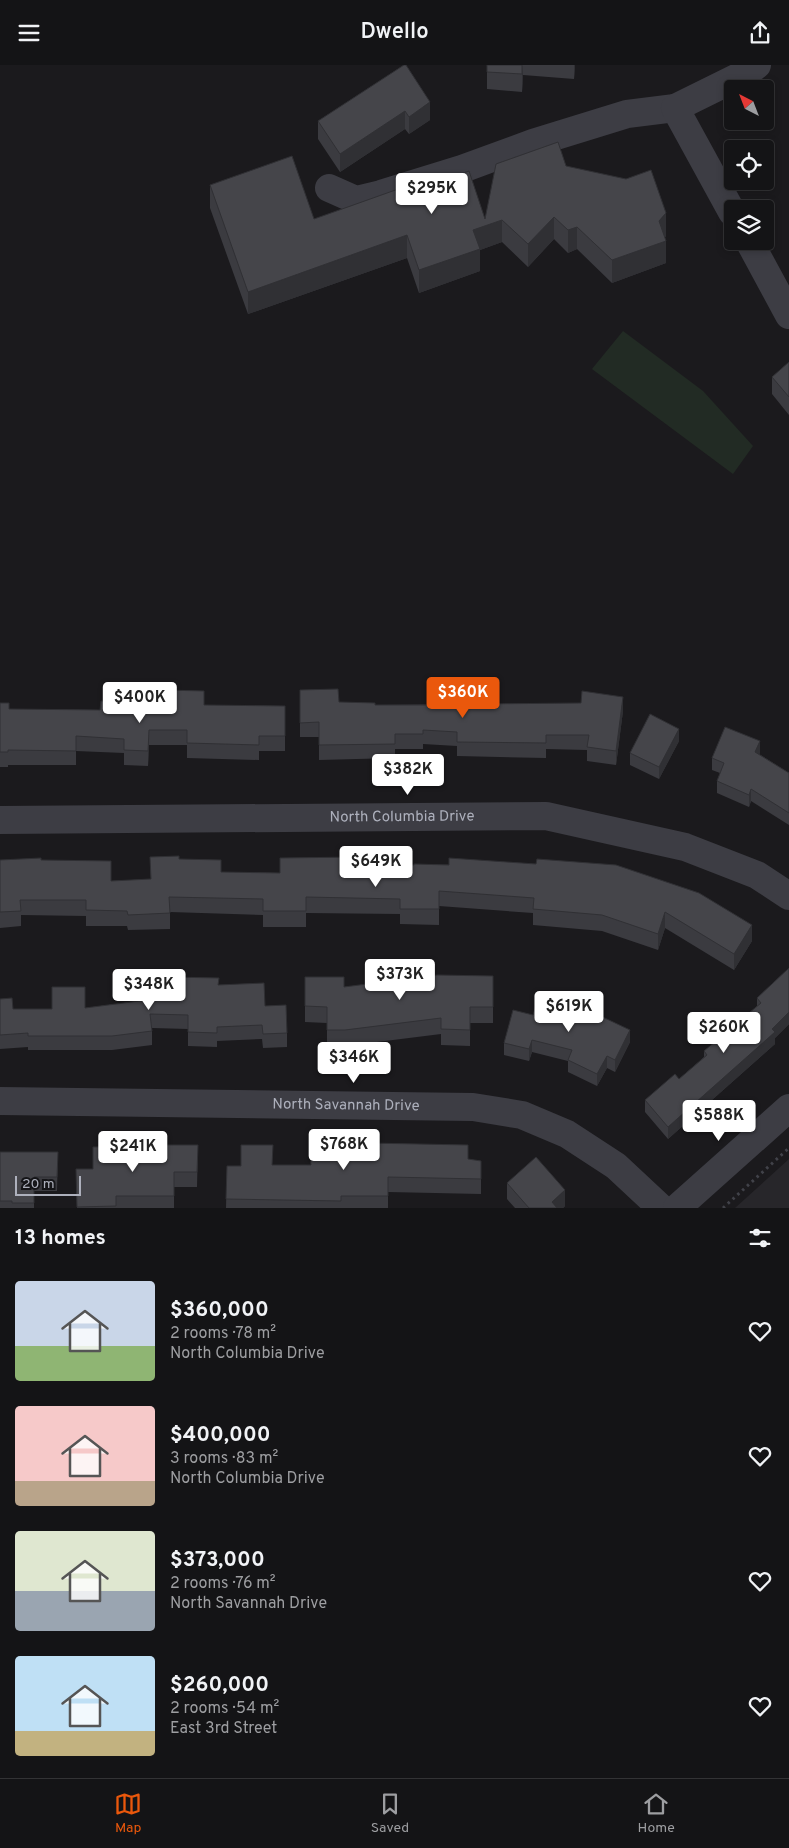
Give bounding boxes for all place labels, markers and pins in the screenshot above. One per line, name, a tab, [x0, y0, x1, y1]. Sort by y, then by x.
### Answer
pin: $295K	[397, 173, 467, 215]
pin: $360K	[428, 677, 498, 719]
pin: $400K	[105, 681, 175, 724]
pin: $382K	[373, 753, 443, 796]
pin: $649K	[341, 845, 411, 888]
pin: $373K	[365, 959, 435, 1001]
pin: $348K	[114, 969, 184, 1011]
pin: $619K	[534, 991, 604, 1033]
pin: $260K	[689, 1011, 759, 1054]
pin: $346K	[319, 1041, 389, 1084]
pin: $588K	[684, 1099, 754, 1142]
pin: $768K	[309, 1129, 379, 1171]
pin: $241K	[98, 1131, 168, 1173]

